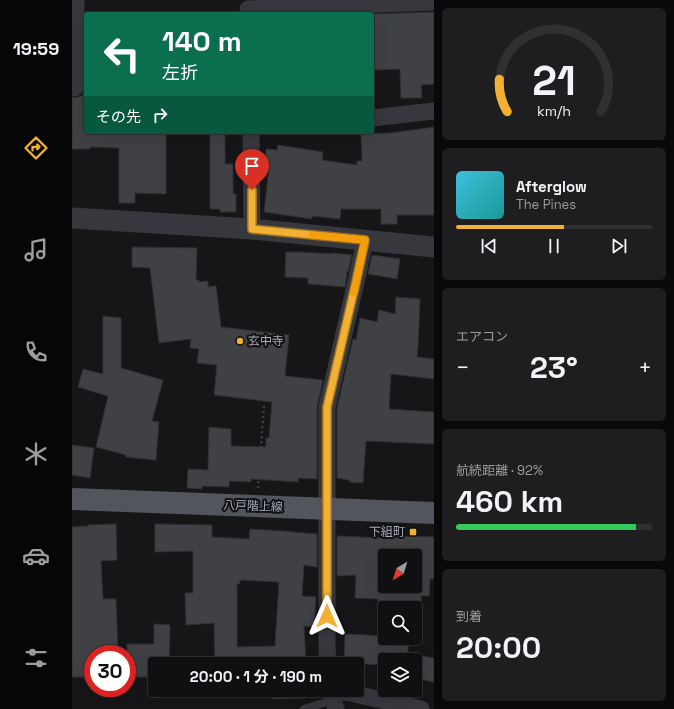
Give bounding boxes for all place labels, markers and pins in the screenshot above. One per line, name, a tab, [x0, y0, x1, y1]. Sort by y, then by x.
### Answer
pin	[235, 149, 269, 190]
place label: 玄中寺	[248, 333, 284, 349]
marker: 玄中寺	[235, 336, 245, 346]
place label: 下組町	[369, 524, 405, 540]
marker: 下組町	[408, 527, 418, 537]

